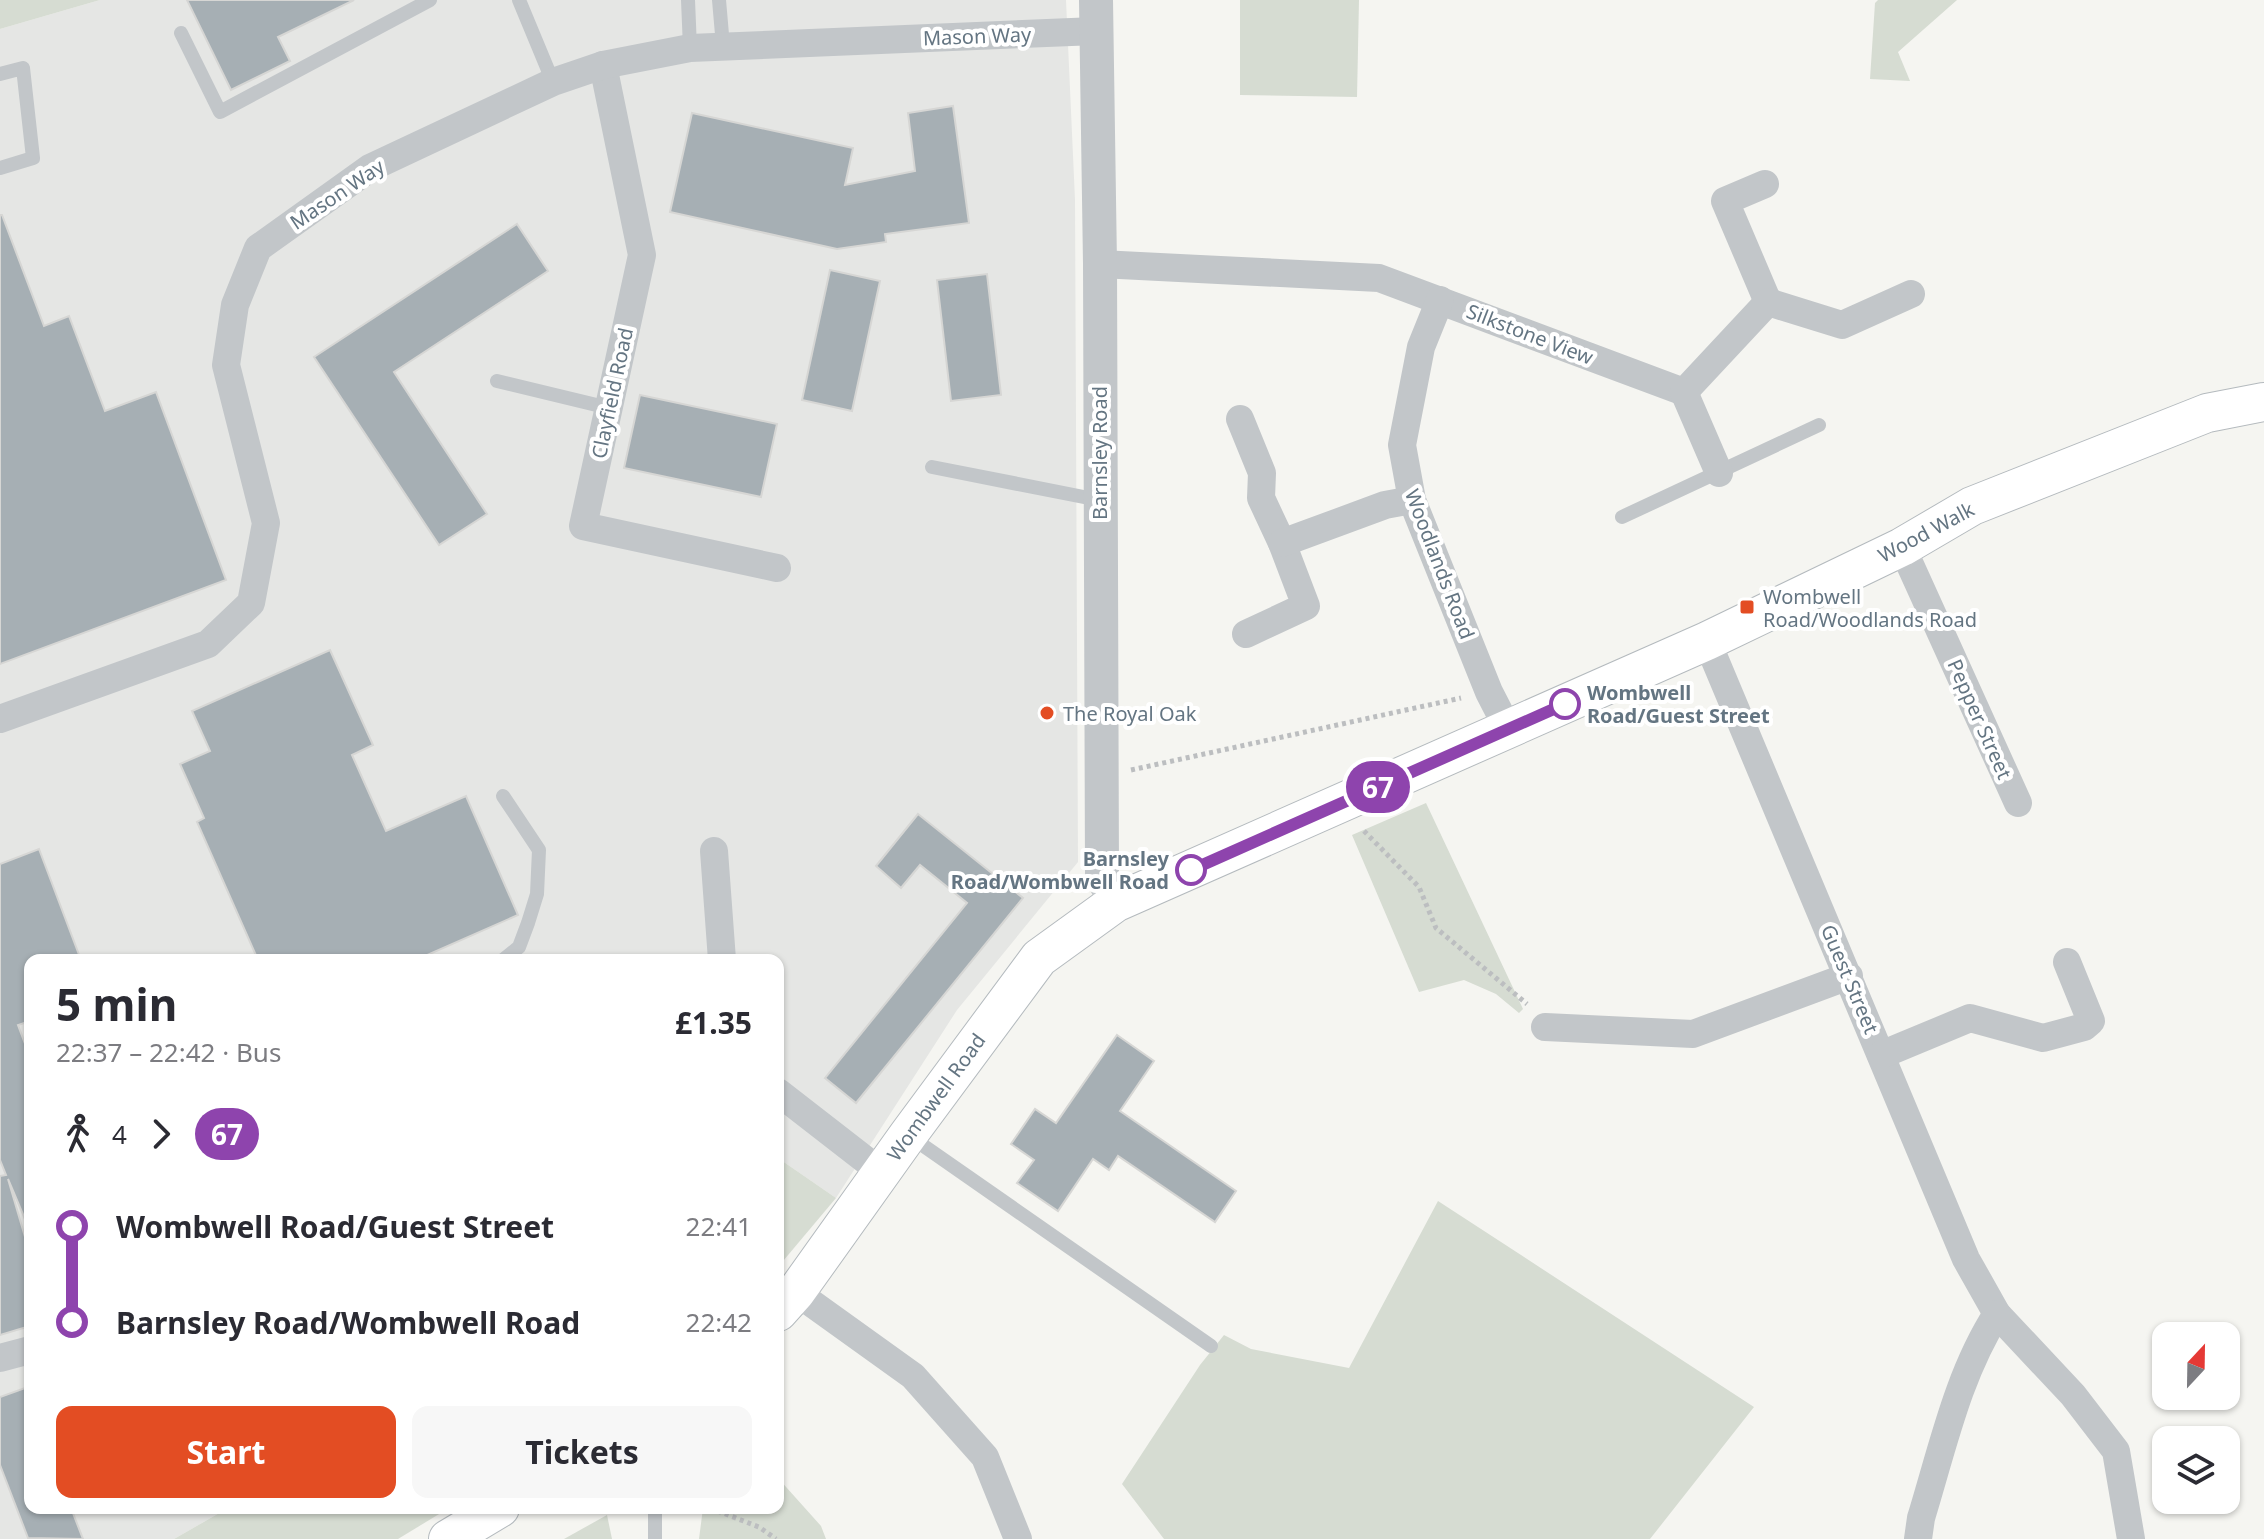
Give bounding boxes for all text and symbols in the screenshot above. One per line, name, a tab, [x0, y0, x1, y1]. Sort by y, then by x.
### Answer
street label: Mason Way	[922, 21, 1032, 51]
street label: Mason Way	[285, 152, 390, 235]
street label: Silkstone View	[1463, 297, 1597, 371]
street label: Clayfield Road	[585, 325, 639, 461]
street label: Barnsley Road	[1086, 386, 1113, 520]
street label: Woodlands Road	[1399, 485, 1481, 643]
street label: Wood Walk	[1873, 495, 1979, 569]
place label: Wombwell Road/Woodlands Road	[1763, 583, 1977, 633]
marker: Wombwell Road/Woodlands Road	[1738, 598, 1756, 616]
street label: Pepper Street	[1942, 655, 2018, 783]
place label: Wombwell Road/Guest Street	[1587, 679, 1770, 729]
marker: Wombwell Road/Guest Street	[1550, 689, 1580, 719]
place label: The Royal Oak	[1063, 700, 1197, 727]
marker: The Royal Oak	[1038, 704, 1056, 722]
line badge: 67	[1342, 761, 1414, 813]
text: 67	[1362, 768, 1394, 806]
place label: Barnsley Road/Wombwell Road	[951, 845, 1170, 895]
marker: Barnsley Road/Wombwell Road	[1176, 855, 1206, 885]
street label: Guest Street	[1815, 920, 1885, 1038]
text: 5 min	[56, 974, 177, 1034]
text: £1.35	[675, 1002, 752, 1043]
street label: Wombwell Road	[881, 1028, 991, 1166]
text: 22:37 – 22:42 · Bus	[56, 1034, 281, 1070]
icon: walk	[56, 1112, 100, 1156]
icon: forward	[139, 1112, 183, 1156]
text: 67	[211, 1115, 243, 1153]
text: 4	[112, 1116, 127, 1152]
text: Wombwell Road/Guest Street	[116, 1206, 554, 1247]
text: 22:41	[686, 1208, 752, 1244]
text: Barnsley Road/Wombwell Road	[116, 1302, 580, 1343]
text: 22:42	[686, 1304, 752, 1340]
north arrow	[2152, 1322, 2240, 1410]
map controls	[2152, 1322, 2240, 1514]
button: Start	[56, 1406, 396, 1498]
button: Tickets	[412, 1406, 752, 1498]
button: layers	[2152, 1426, 2240, 1514]

